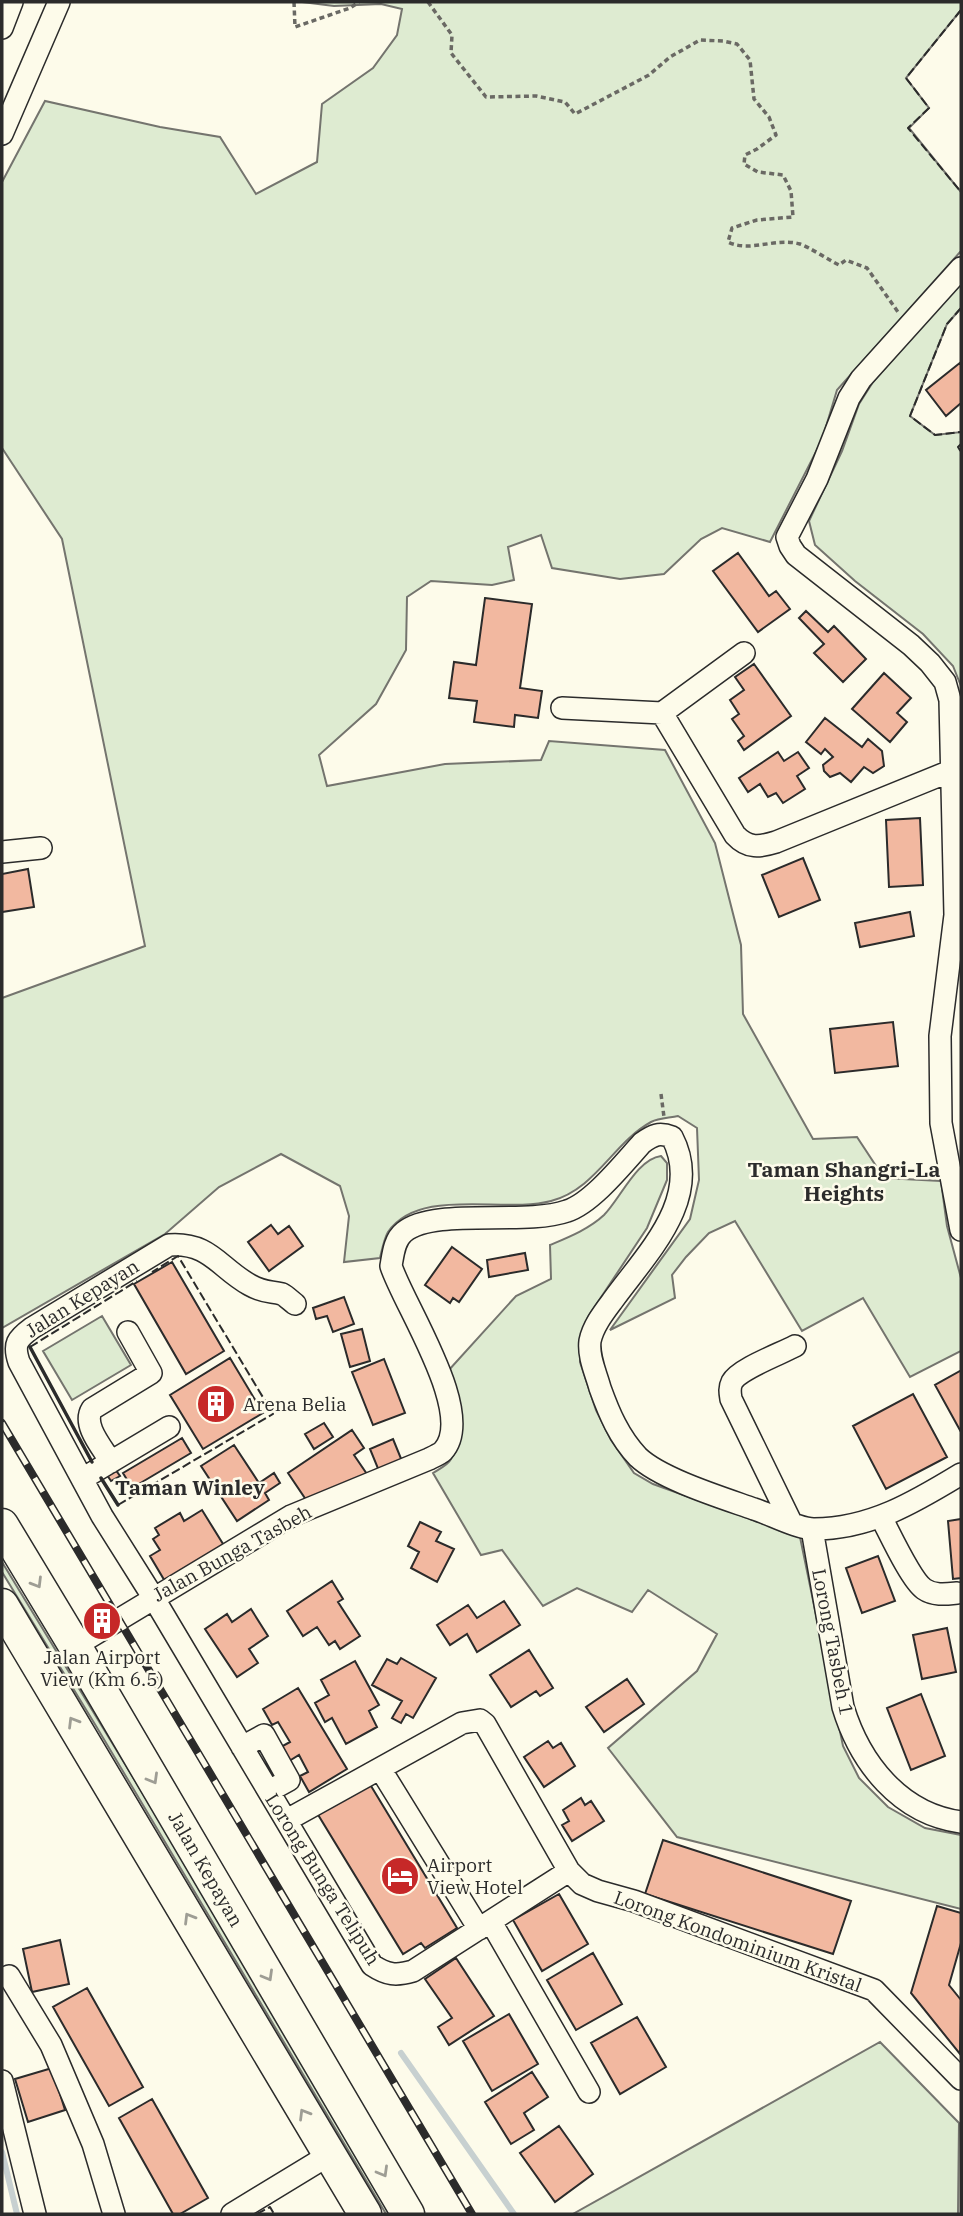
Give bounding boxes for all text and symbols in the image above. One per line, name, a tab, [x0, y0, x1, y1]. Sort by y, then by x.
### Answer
district label: Taman Shangri-La Heights	[747, 1155, 941, 1207]
street label: Jalan Kepayan	[21, 1254, 143, 1342]
building icon: Arena Belia	[195, 1383, 237, 1425]
place label: Arena Belia	[243, 1392, 347, 1416]
district label: Taman Winley	[115, 1473, 265, 1501]
street label: Jalan Bunga Tasbeh	[148, 1499, 316, 1607]
street label: Lorong Tasbeh 1	[807, 1567, 859, 1717]
one-way arrow	[29, 1576, 42, 1589]
building icon: Jalan Airport View (Km 6.5)	[81, 1600, 123, 1642]
place label: Jalan Airport View (Km 6.5)	[40, 1645, 164, 1691]
one-way arrow	[68, 1717, 81, 1730]
one-way arrow	[145, 1772, 158, 1785]
street label: Lorong Bunga Telipuh	[260, 1789, 386, 1970]
street label: Jalan Kepayan	[163, 1807, 249, 1931]
place label: Airport View Hotel	[427, 1853, 523, 1899]
hotel icon: Airport View Hotel	[379, 1855, 421, 1897]
street label: Lorong Kondominium Kristal	[611, 1885, 866, 1997]
one-way arrow	[184, 1913, 197, 1926]
one-way arrow	[260, 1968, 273, 1981]
one-way arrow	[300, 2108, 313, 2121]
one-way arrow	[375, 2165, 388, 2177]

